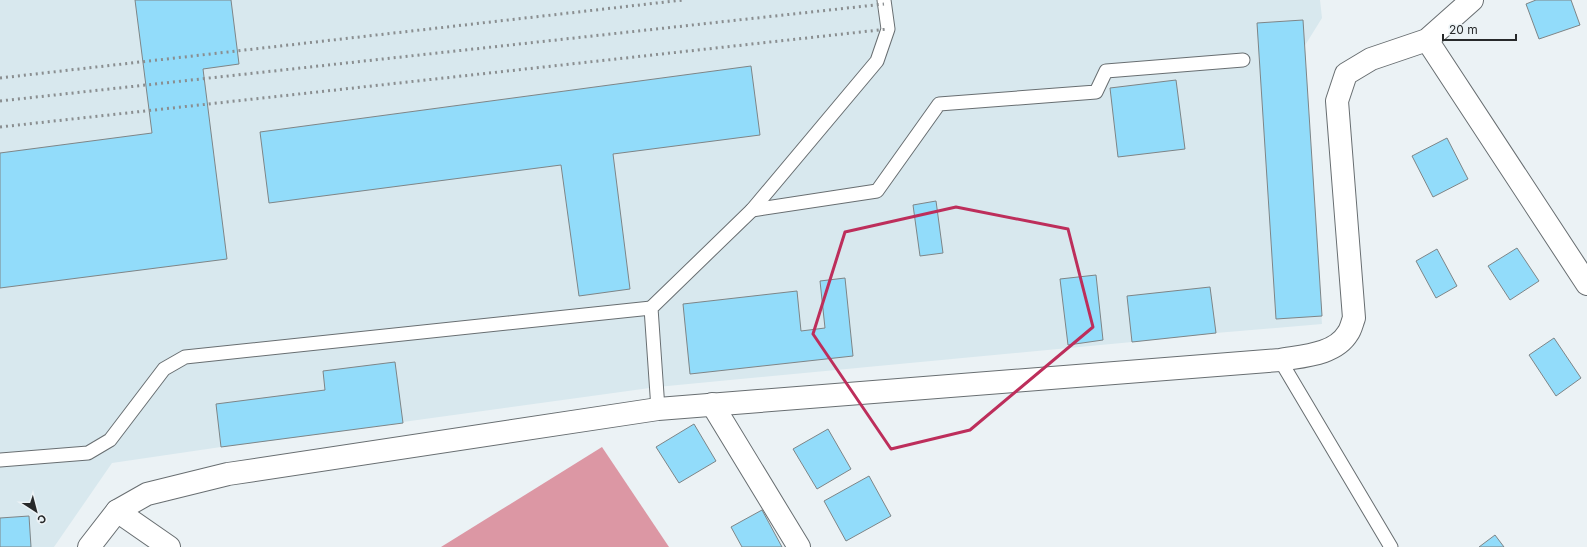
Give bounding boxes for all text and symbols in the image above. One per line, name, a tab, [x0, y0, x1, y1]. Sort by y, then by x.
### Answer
scale bar	[1443, 16, 1516, 42]
text: 20 m	[1449, 22, 1478, 37]
north arrow	[16, 491, 56, 531]
text: С	[34, 511, 49, 527]

